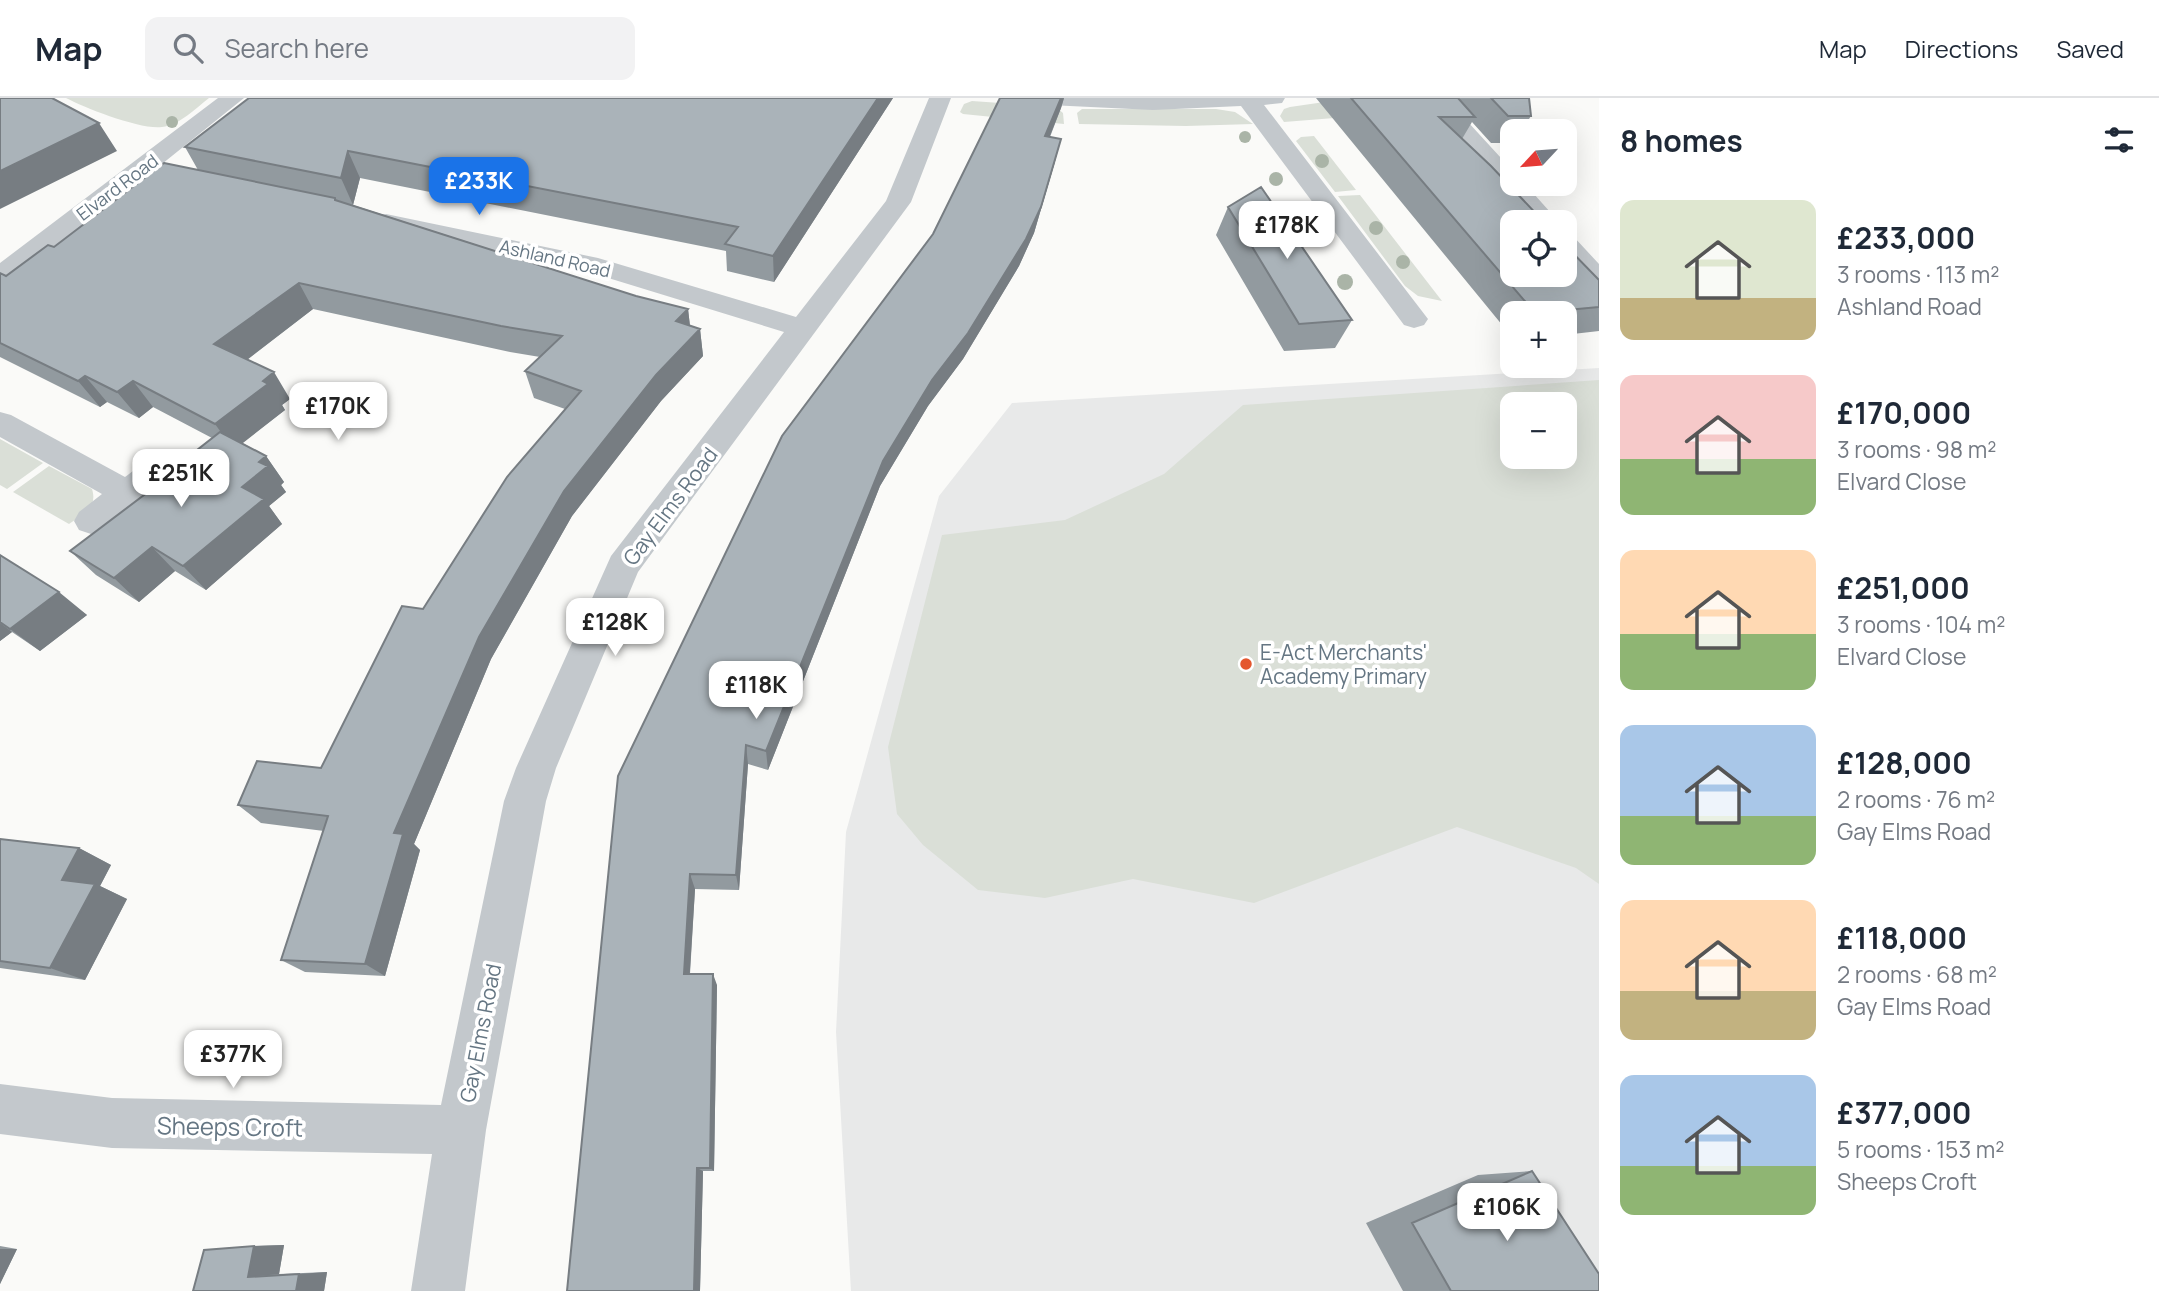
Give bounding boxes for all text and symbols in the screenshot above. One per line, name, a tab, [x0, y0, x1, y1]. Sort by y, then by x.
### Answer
search box	[145, 17, 635, 80]
text: Map	[35, 26, 103, 71]
icon: search	[169, 29, 207, 67]
text: Search here	[225, 30, 369, 66]
text: Map	[1819, 32, 1867, 65]
text: Directions	[1905, 32, 2018, 65]
text: Saved	[2056, 32, 2124, 65]
north arrow	[1500, 119, 1577, 196]
map controls	[1500, 119, 1577, 469]
text: 8 homes	[1620, 120, 1743, 161]
icon: filters	[2100, 121, 2138, 159]
street label: Elvard Road	[71, 148, 163, 226]
pin: £233K	[430, 158, 528, 217]
text: £233K	[445, 164, 513, 196]
pin: £178K	[1238, 202, 1336, 261]
text: £178K	[1255, 208, 1319, 240]
button: locate	[1500, 210, 1577, 287]
text: £233,000	[1837, 217, 1975, 258]
icon: home	[1676, 228, 1760, 312]
street label: Ashland Road	[497, 234, 613, 282]
text: 3 rooms · 113 m²	[1837, 258, 2000, 290]
text: Ashland Road	[1837, 290, 1982, 322]
button: +	[1500, 301, 1577, 378]
pin: £170K	[289, 382, 387, 442]
text: £170K	[305, 389, 371, 421]
button: −	[1500, 392, 1577, 469]
text: £170,000	[1837, 392, 1971, 433]
icon: home	[1676, 403, 1760, 487]
text: 3 rooms · 98 m²	[1837, 433, 1997, 465]
street label: Gay Elms Road	[616, 441, 724, 571]
pin: £251K	[132, 450, 230, 509]
text: £251K	[148, 456, 214, 488]
text: Elvard Close	[1837, 465, 1966, 497]
text: £251,000	[1837, 567, 1970, 608]
icon: home	[1676, 578, 1760, 662]
pin: £128K	[566, 598, 664, 658]
text: £128K	[582, 605, 648, 637]
text: 3 rooms · 104 m²	[1837, 608, 2005, 640]
place label: E-Act Merchants' Academy Primary	[1260, 638, 1427, 690]
text: Elvard Close	[1837, 640, 1966, 672]
marker: E-Act Merchants' Academy Primary	[1238, 656, 1254, 672]
pin: £118K	[707, 662, 805, 721]
text: £118K	[725, 668, 787, 700]
text: £128,000	[1837, 742, 1972, 783]
icon: home	[1676, 753, 1760, 837]
text: 2 rooms · 76 m²	[1837, 783, 1995, 815]
text: Gay Elms Road	[1837, 815, 1991, 847]
text: £118,000	[1837, 917, 1967, 958]
icon: home	[1676, 928, 1760, 1012]
text: 2 rooms · 68 m²	[1837, 958, 1997, 990]
street label: Gay Elms Road	[453, 961, 507, 1105]
text: Gay Elms Road	[1837, 990, 1991, 1022]
pin: £377K	[184, 1030, 282, 1090]
text: £377K	[200, 1037, 266, 1069]
text: £377,000	[1837, 1092, 1972, 1133]
icon: home	[1676, 1103, 1760, 1187]
street label: Sheeps Croft	[157, 1108, 303, 1144]
text: 5 rooms · 153 m²	[1837, 1133, 2004, 1165]
text: Sheeps Croft	[1837, 1165, 1977, 1197]
pin: £106K	[1458, 1184, 1556, 1243]
text: £106K	[1473, 1190, 1541, 1222]

